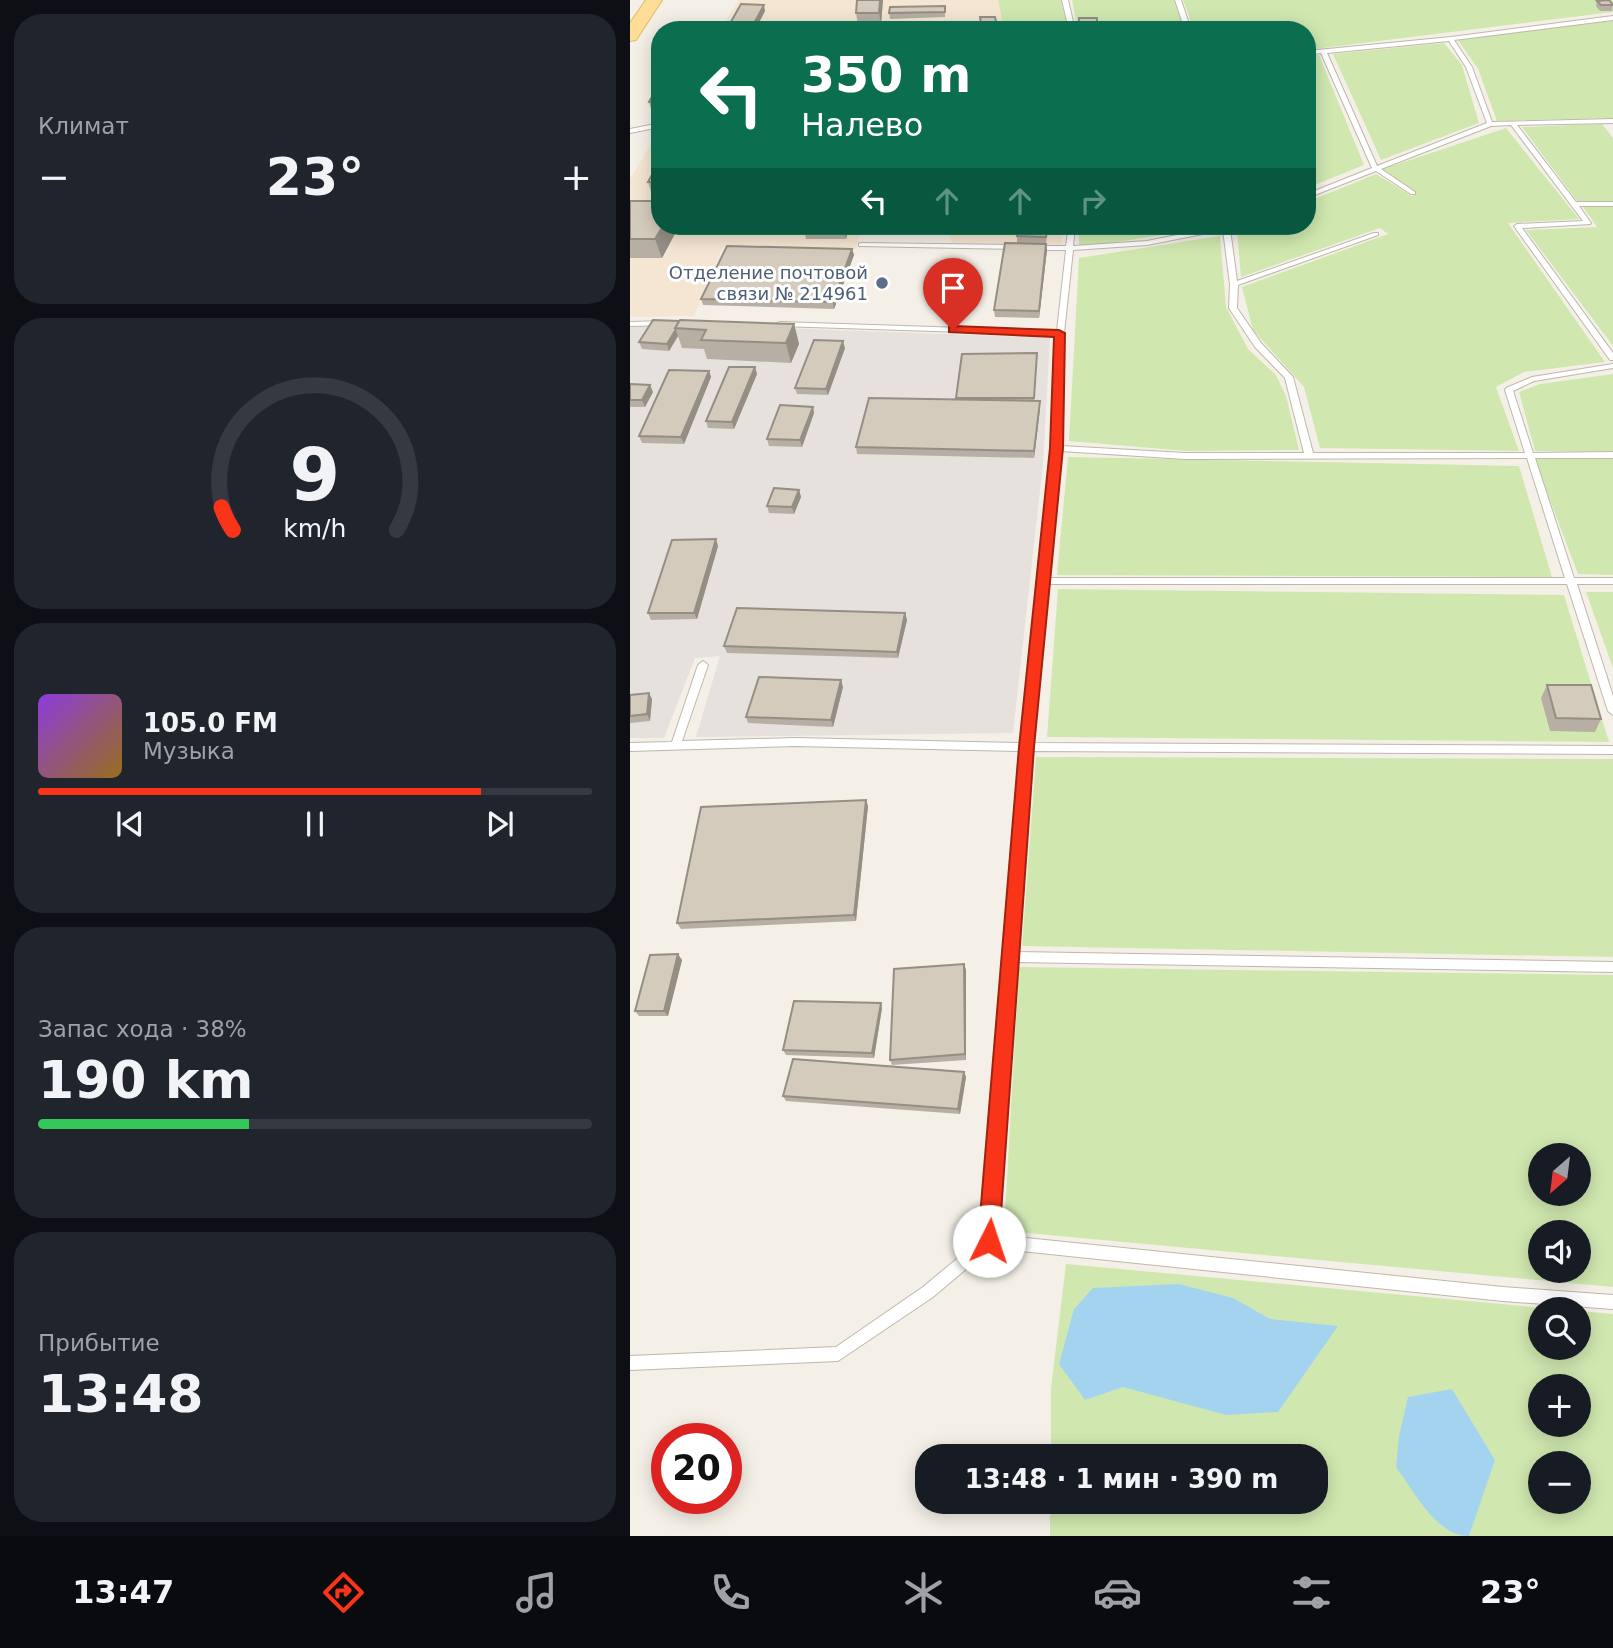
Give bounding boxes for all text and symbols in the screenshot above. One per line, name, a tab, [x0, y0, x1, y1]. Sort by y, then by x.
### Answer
text: 350 m	[801, 47, 971, 104]
icon: left	[686, 49, 777, 140]
text: Налево	[801, 106, 923, 144]
text: Климат	[38, 113, 129, 139]
text: 23°	[266, 147, 364, 207]
text: −	[38, 155, 70, 199]
text: +	[560, 155, 592, 199]
icon: left	[855, 182, 893, 220]
icon: ahead	[928, 182, 966, 220]
icon: ahead	[1001, 182, 1039, 220]
icon: right	[1074, 182, 1112, 220]
pin	[923, 258, 983, 330]
place label: Отделение почтовой связи № 214961	[669, 262, 868, 304]
icon: arrive	[934, 269, 972, 307]
marker: Отделение почтовой связи № 214961	[874, 275, 890, 291]
text: 9	[290, 432, 340, 517]
text: km/h	[283, 513, 347, 542]
text: 105.0 FM	[143, 708, 278, 738]
text: Музыка	[143, 738, 235, 764]
icon: previous	[111, 805, 149, 843]
icon: pause	[296, 805, 334, 843]
icon: next	[481, 805, 519, 843]
text: Запас хода · 38%	[38, 1016, 247, 1042]
text: 190 km	[38, 1050, 253, 1110]
north arrow	[1528, 1143, 1591, 1206]
map controls	[1528, 1143, 1591, 1514]
position arrow	[952, 1204, 1026, 1278]
button: sound	[1528, 1220, 1591, 1283]
button: search	[1528, 1297, 1591, 1360]
text: Прибытие	[38, 1330, 160, 1356]
text: 13:48	[38, 1364, 204, 1424]
button: +	[1528, 1374, 1591, 1437]
speed limit sign: 20	[651, 1423, 742, 1514]
button: −	[1528, 1451, 1591, 1514]
text: 13:48 · 1 мин · 390 m	[965, 1464, 1278, 1494]
icon: directions	[319, 1568, 368, 1617]
icon: music	[512, 1568, 561, 1617]
icon: phone	[706, 1568, 755, 1617]
icon: climate	[899, 1568, 948, 1617]
icon: car	[1093, 1568, 1142, 1617]
icon: filters	[1287, 1568, 1336, 1617]
text: 13:47	[72, 1573, 174, 1611]
text: 23°	[1480, 1573, 1541, 1611]

